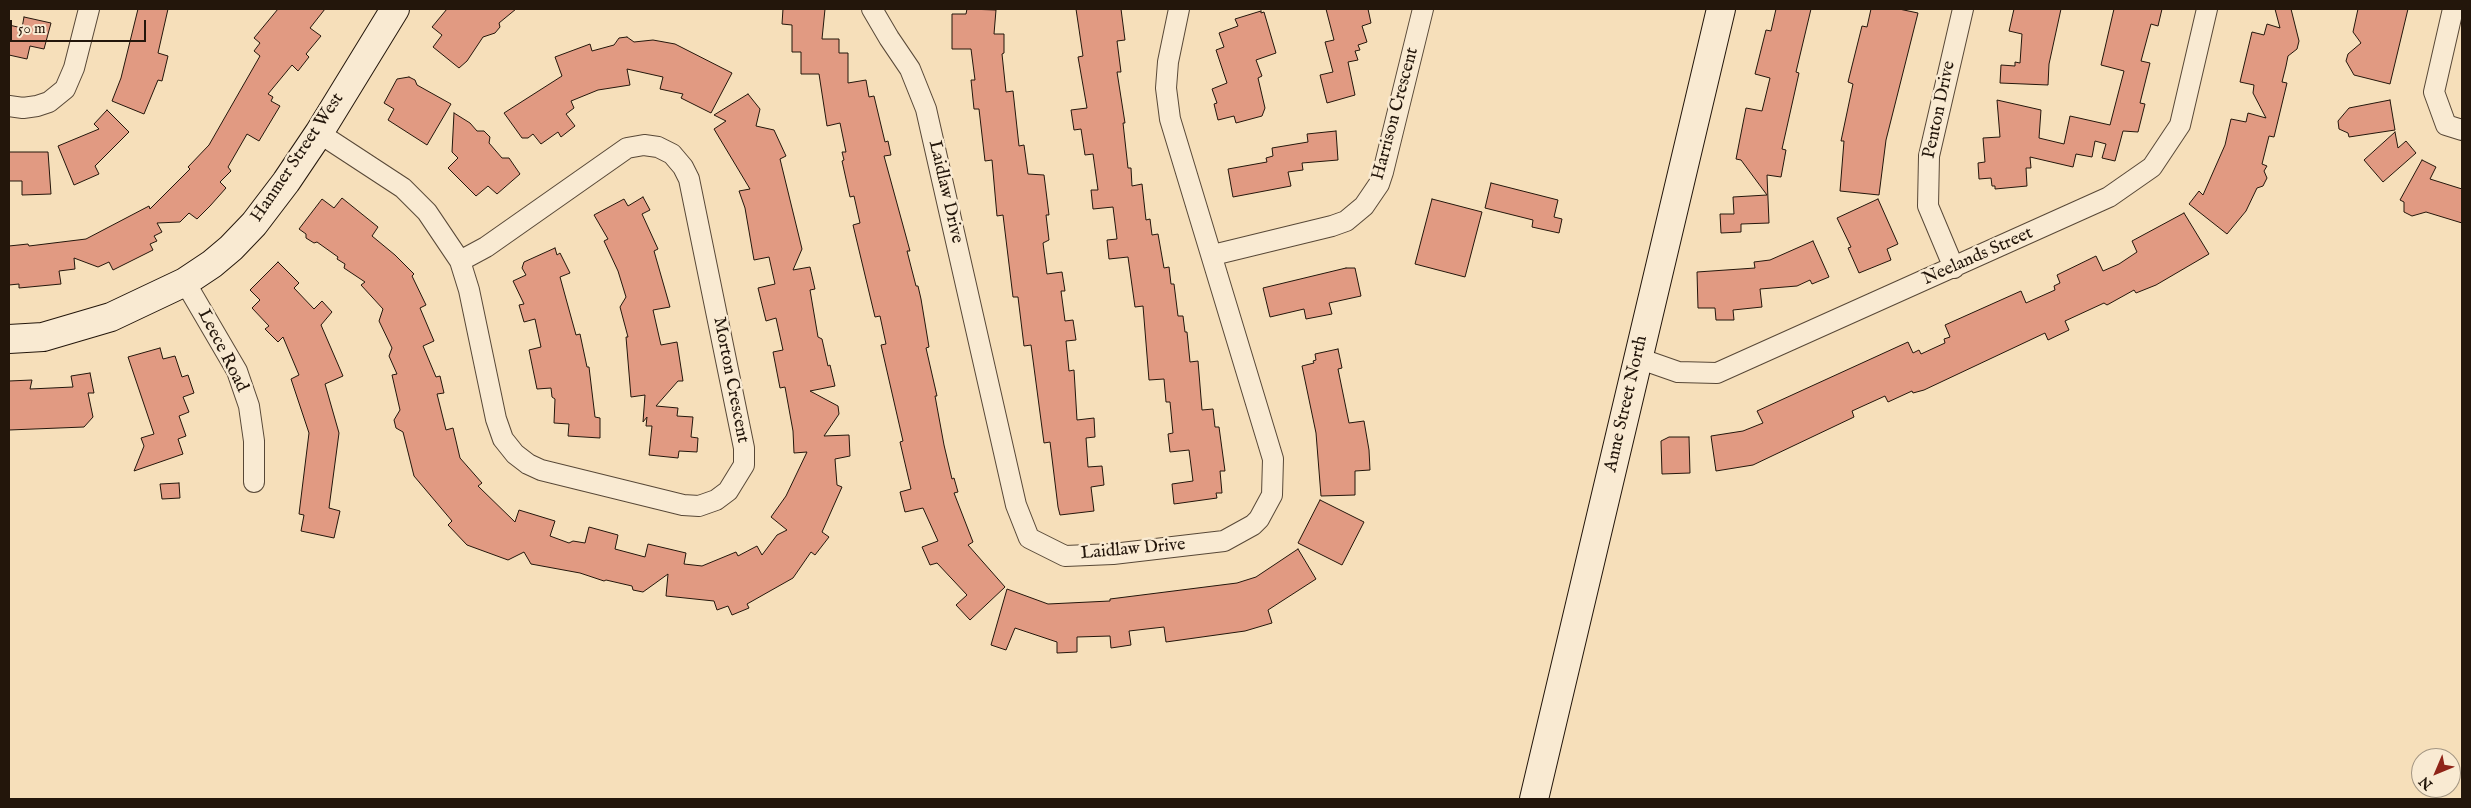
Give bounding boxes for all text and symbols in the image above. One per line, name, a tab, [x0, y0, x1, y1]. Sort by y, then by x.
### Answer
scale bar	[12, 10, 149, 42]
text: 50 m	[18, 19, 46, 38]
street label: Harrison Crescent	[1368, 45, 1424, 183]
street label: Penton Drive	[1919, 59, 1961, 161]
street label: Hanmer Street West	[247, 89, 349, 227]
street label: Laidlaw Drive	[923, 138, 967, 246]
street label: Neelands Street	[1919, 223, 2037, 291]
street label: Leece Road	[192, 306, 252, 396]
street label: Morton Crescent	[707, 315, 753, 445]
street label: Anne Street North	[1601, 334, 1653, 474]
street label: Laidlaw Drive	[1080, 535, 1186, 565]
north arrow	[2411, 748, 2461, 798]
text: N	[2415, 772, 2437, 794]

